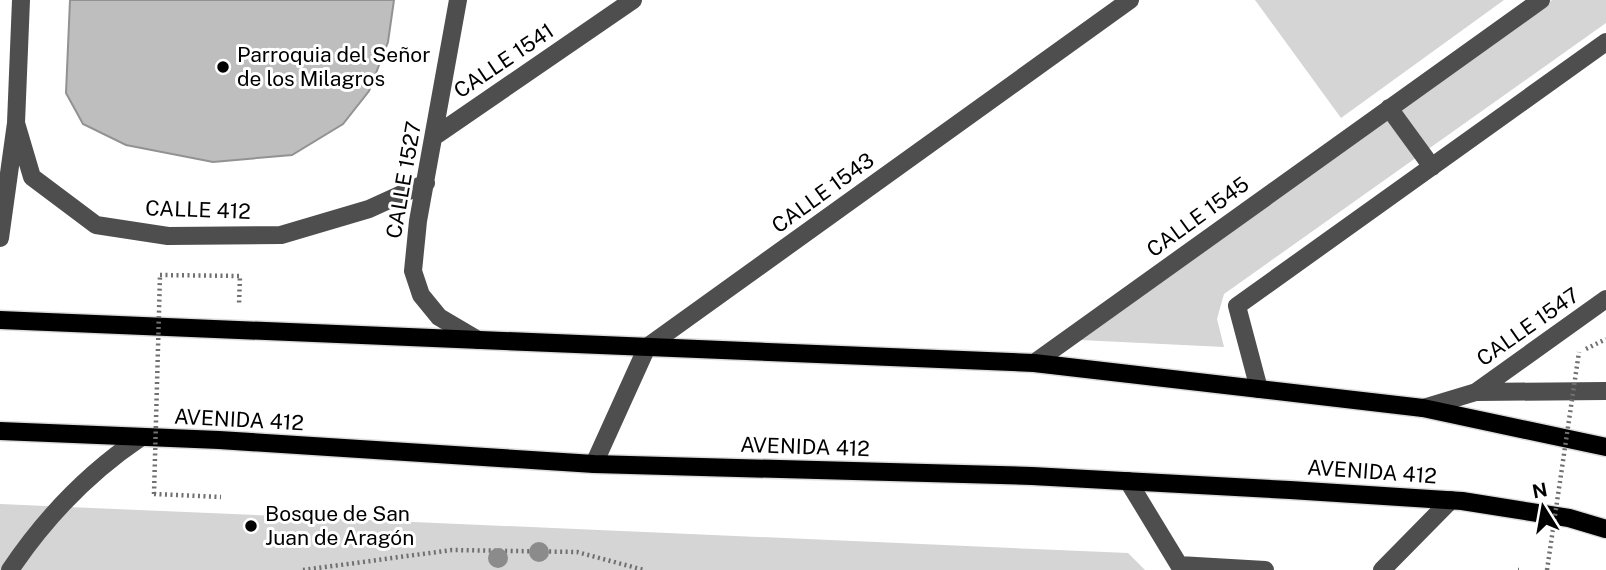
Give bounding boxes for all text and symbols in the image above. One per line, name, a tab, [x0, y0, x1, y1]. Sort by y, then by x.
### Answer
street label: CALLE 1541	[449, 18, 558, 103]
place label: Parroquia del Señor de los Milagros	[237, 42, 430, 91]
marker: Parroquia del Señor de los Milagros	[215, 59, 231, 75]
street label: CALLE 1527	[381, 119, 426, 240]
street label: CALLE 1543	[767, 147, 879, 238]
street label: CALLE 1545	[1142, 171, 1254, 262]
street label: CALLE 412	[145, 195, 251, 224]
street label: CALLE 1547	[1472, 282, 1584, 371]
street label: AVENIDA 412	[174, 404, 305, 435]
street label: AVENIDA 412	[740, 432, 870, 461]
street label: AVENIDA 412	[1306, 455, 1438, 488]
north arrow	[1508, 472, 1578, 542]
text: N	[1530, 478, 1549, 503]
place label: Bosque de San Juan de Aragón	[265, 501, 414, 550]
marker: Bosque de San Juan de Aragón	[243, 518, 259, 534]

